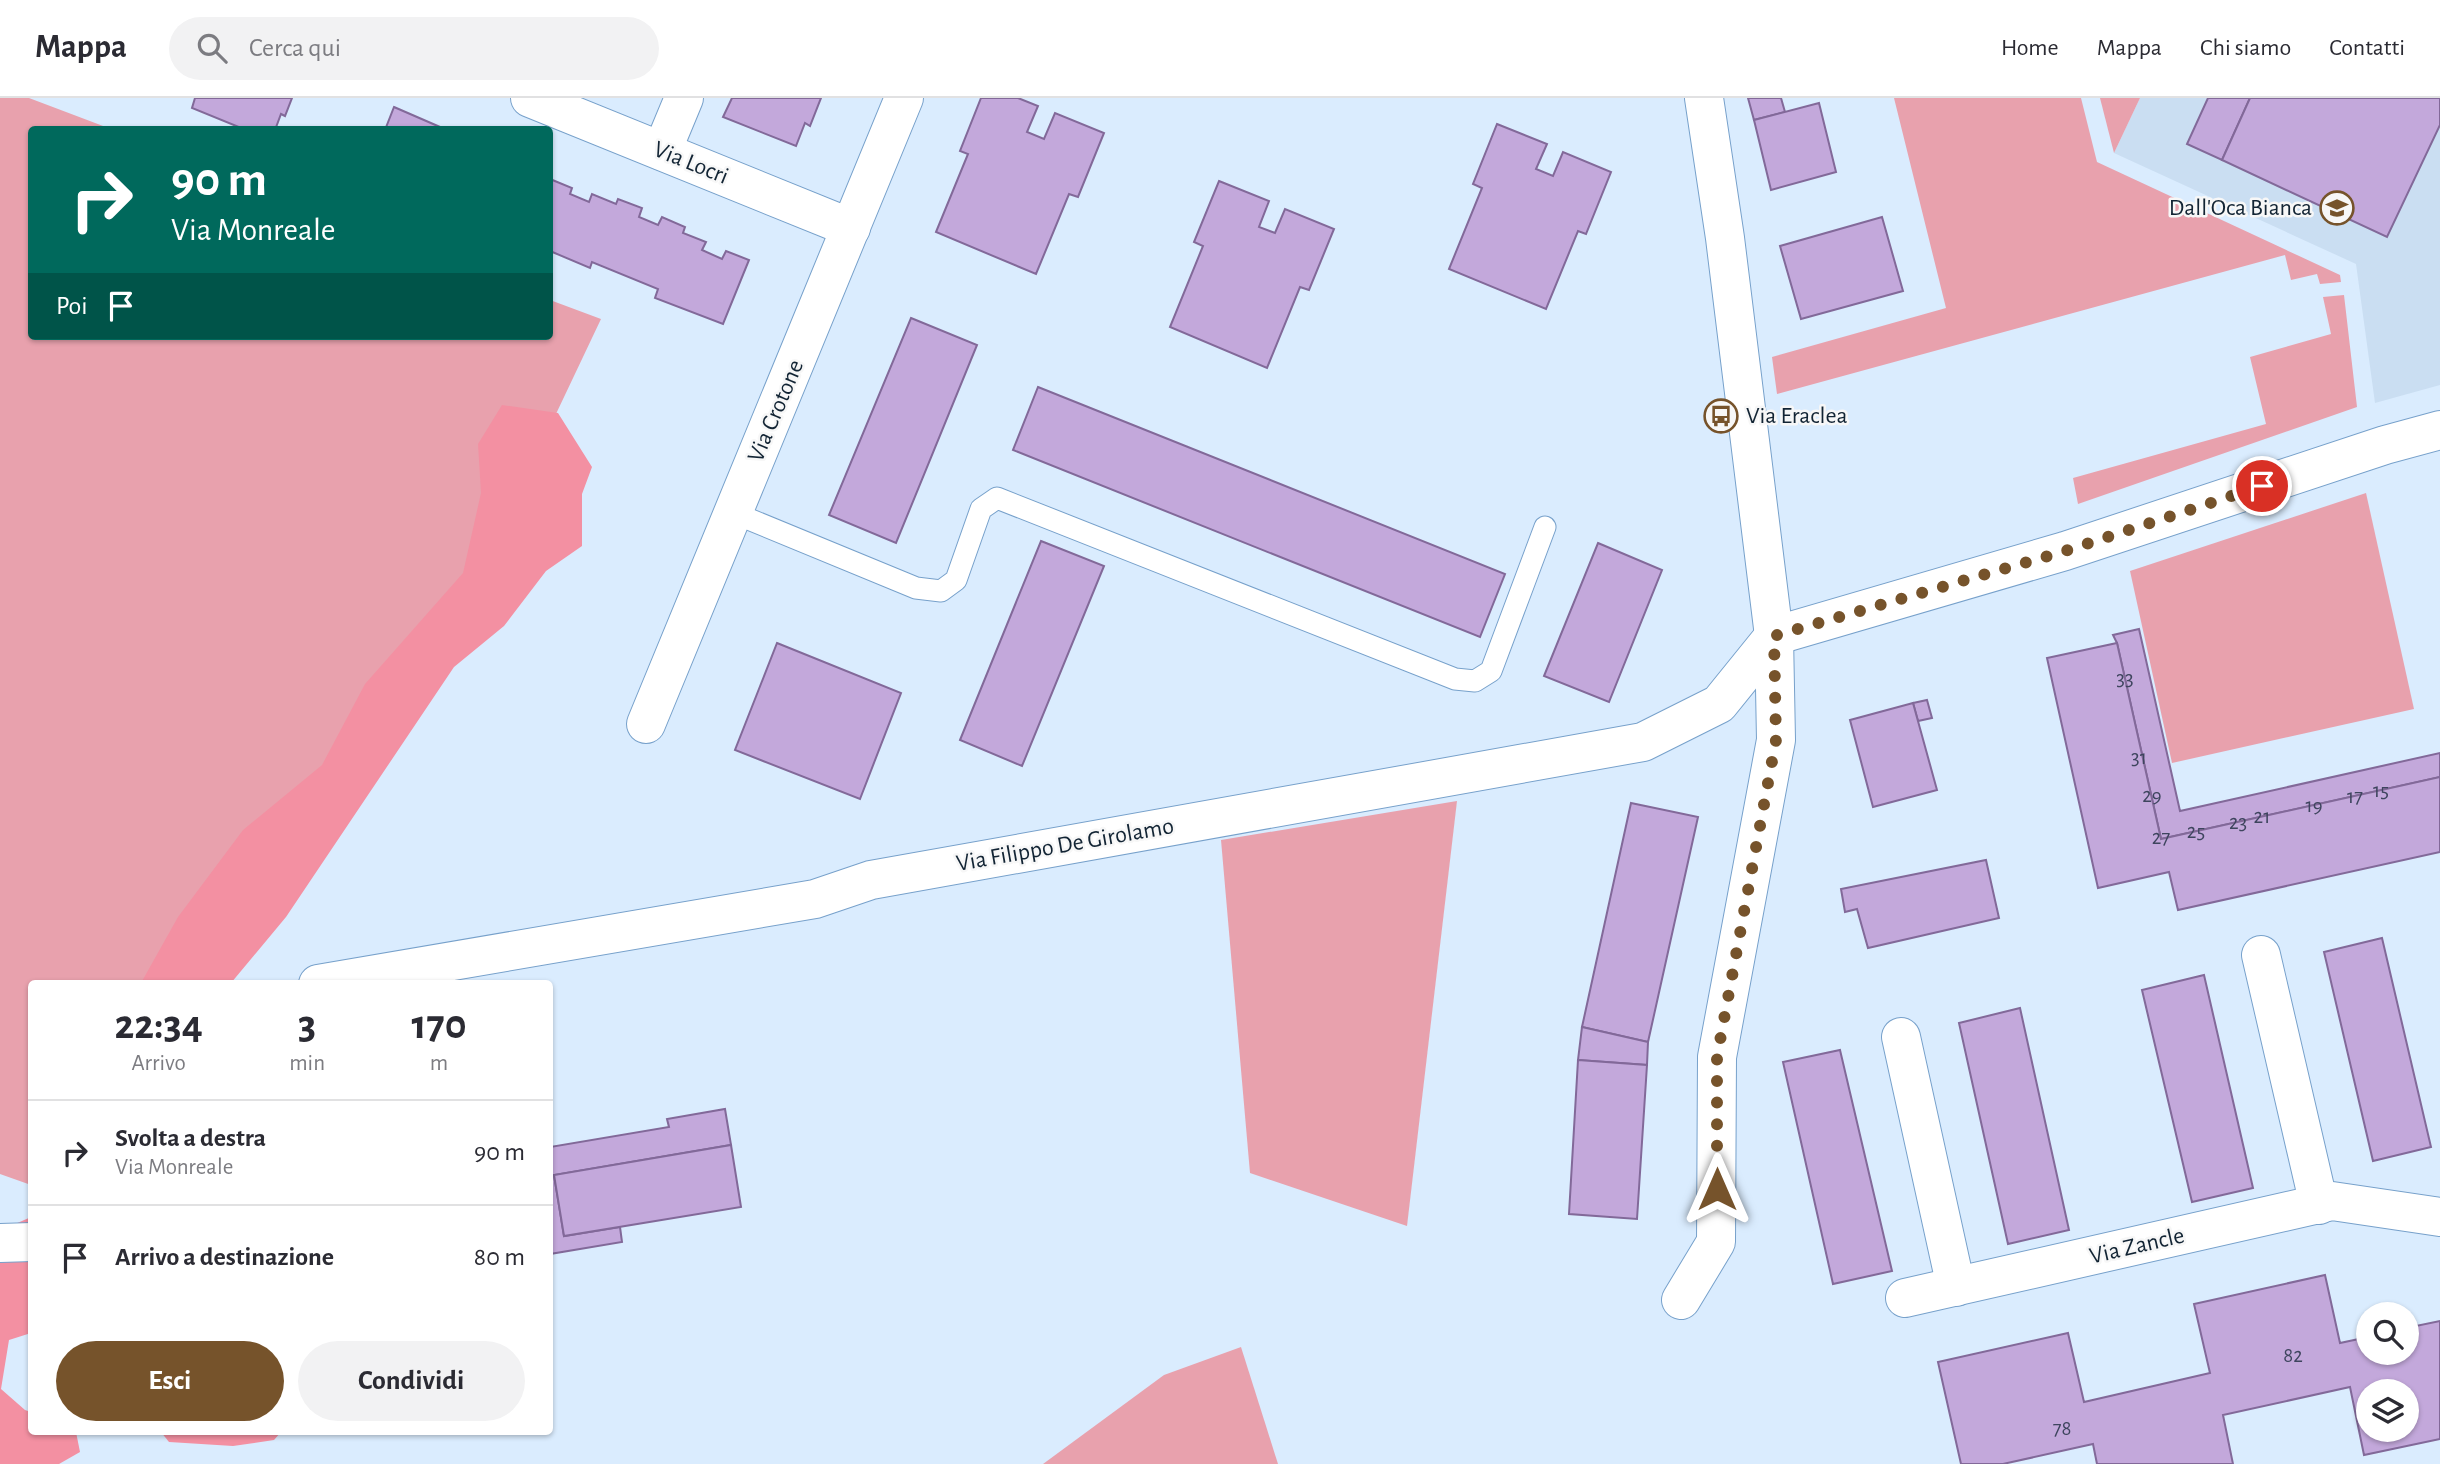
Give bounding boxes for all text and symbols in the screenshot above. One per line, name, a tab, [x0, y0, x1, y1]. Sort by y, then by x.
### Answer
search box	[169, 17, 659, 80]
icon: search	[193, 29, 231, 67]
text: Mappa	[35, 31, 127, 64]
text: Cerca qui	[249, 35, 341, 61]
text: Home	[2001, 36, 2059, 60]
text: Mappa	[2097, 36, 2162, 60]
text: Chi siamo	[2200, 36, 2291, 60]
text: Contatti	[2329, 36, 2405, 60]
street label: Via Locri	[650, 137, 732, 189]
icon: right	[56, 154, 147, 245]
text: 90 m	[171, 156, 267, 205]
school or university icon: Dall'Oca Bianca	[2318, 189, 2356, 227]
place label: Dall'Oca Bianca	[2169, 196, 2312, 220]
text: Via Monreale	[171, 214, 336, 246]
icon: arrive	[102, 287, 140, 325]
text: Poi	[56, 293, 88, 319]
street label: Via Crotone	[744, 357, 808, 465]
bus stop icon: Via Eraclea	[1702, 397, 1740, 435]
place label: Via Eraclea	[1746, 404, 1848, 428]
pin	[2232, 456, 2292, 516]
icon: arrive	[2243, 467, 2281, 505]
house number: 33	[2116, 668, 2134, 689]
house number: 31	[2131, 747, 2147, 768]
house number: 15	[2373, 780, 2389, 801]
house number: 29	[2142, 785, 2162, 806]
house number: 17	[2347, 786, 2363, 807]
house number: 19	[2305, 795, 2323, 816]
house number: 21	[2254, 806, 2270, 827]
house number: 23	[2229, 812, 2247, 833]
street label: Via Filippo De Girolamo	[954, 814, 1176, 876]
house number: 25	[2187, 821, 2205, 842]
house number: 27	[2152, 827, 2170, 848]
text: 22:34	[114, 1004, 203, 1046]
text: 3	[298, 1004, 316, 1046]
text: 170	[411, 1004, 467, 1046]
text: Arrivo	[132, 1052, 186, 1075]
text: min	[289, 1052, 325, 1075]
text: m	[430, 1052, 448, 1075]
text: Svolta a destra	[115, 1125, 266, 1151]
icon: right	[56, 1134, 94, 1172]
text: 90 m	[474, 1139, 525, 1165]
position arrow	[1680, 1152, 1754, 1226]
text: Via Monreale	[115, 1156, 233, 1179]
street label: Via Zancle	[2087, 1223, 2187, 1269]
icon: arrive	[56, 1239, 94, 1277]
text: Arrivo a destinazione	[115, 1244, 334, 1270]
text: 80 m	[474, 1244, 525, 1270]
map controls	[2356, 1302, 2419, 1442]
button: search	[2356, 1302, 2419, 1365]
button: Esci	[56, 1341, 284, 1421]
button: Condividi	[298, 1341, 525, 1421]
house number: 82	[2283, 1345, 2303, 1366]
button: layers	[2356, 1379, 2419, 1442]
house number: 78	[2053, 1418, 2071, 1439]

